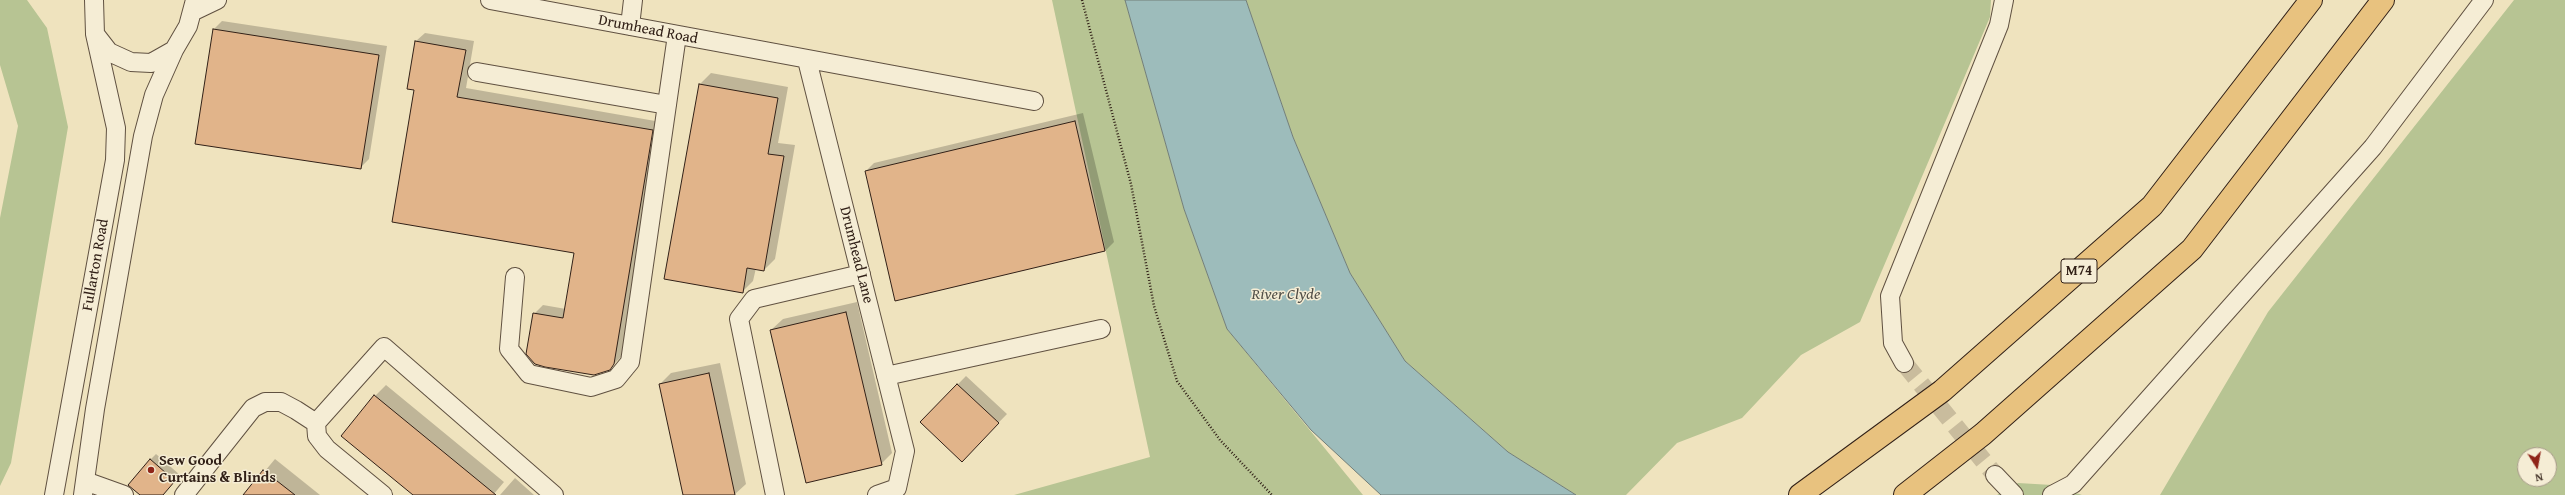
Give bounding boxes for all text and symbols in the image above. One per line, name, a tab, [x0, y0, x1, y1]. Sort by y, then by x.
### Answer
street label: Drumhead Road	[597, 12, 699, 48]
street label: Drumhead Lane	[835, 205, 877, 305]
street label: Fullarton Road	[79, 218, 113, 312]
road number: M74	[2061, 259, 2097, 283]
water label: River Clyde	[1252, 285, 1320, 305]
north arrow	[2517, 447, 2557, 487]
place label: Sew Good Curtains & Blinds	[159, 452, 276, 487]
marker: Sew Good Curtains & Blinds	[146, 465, 156, 475]
text: N	[2534, 469, 2544, 486]

